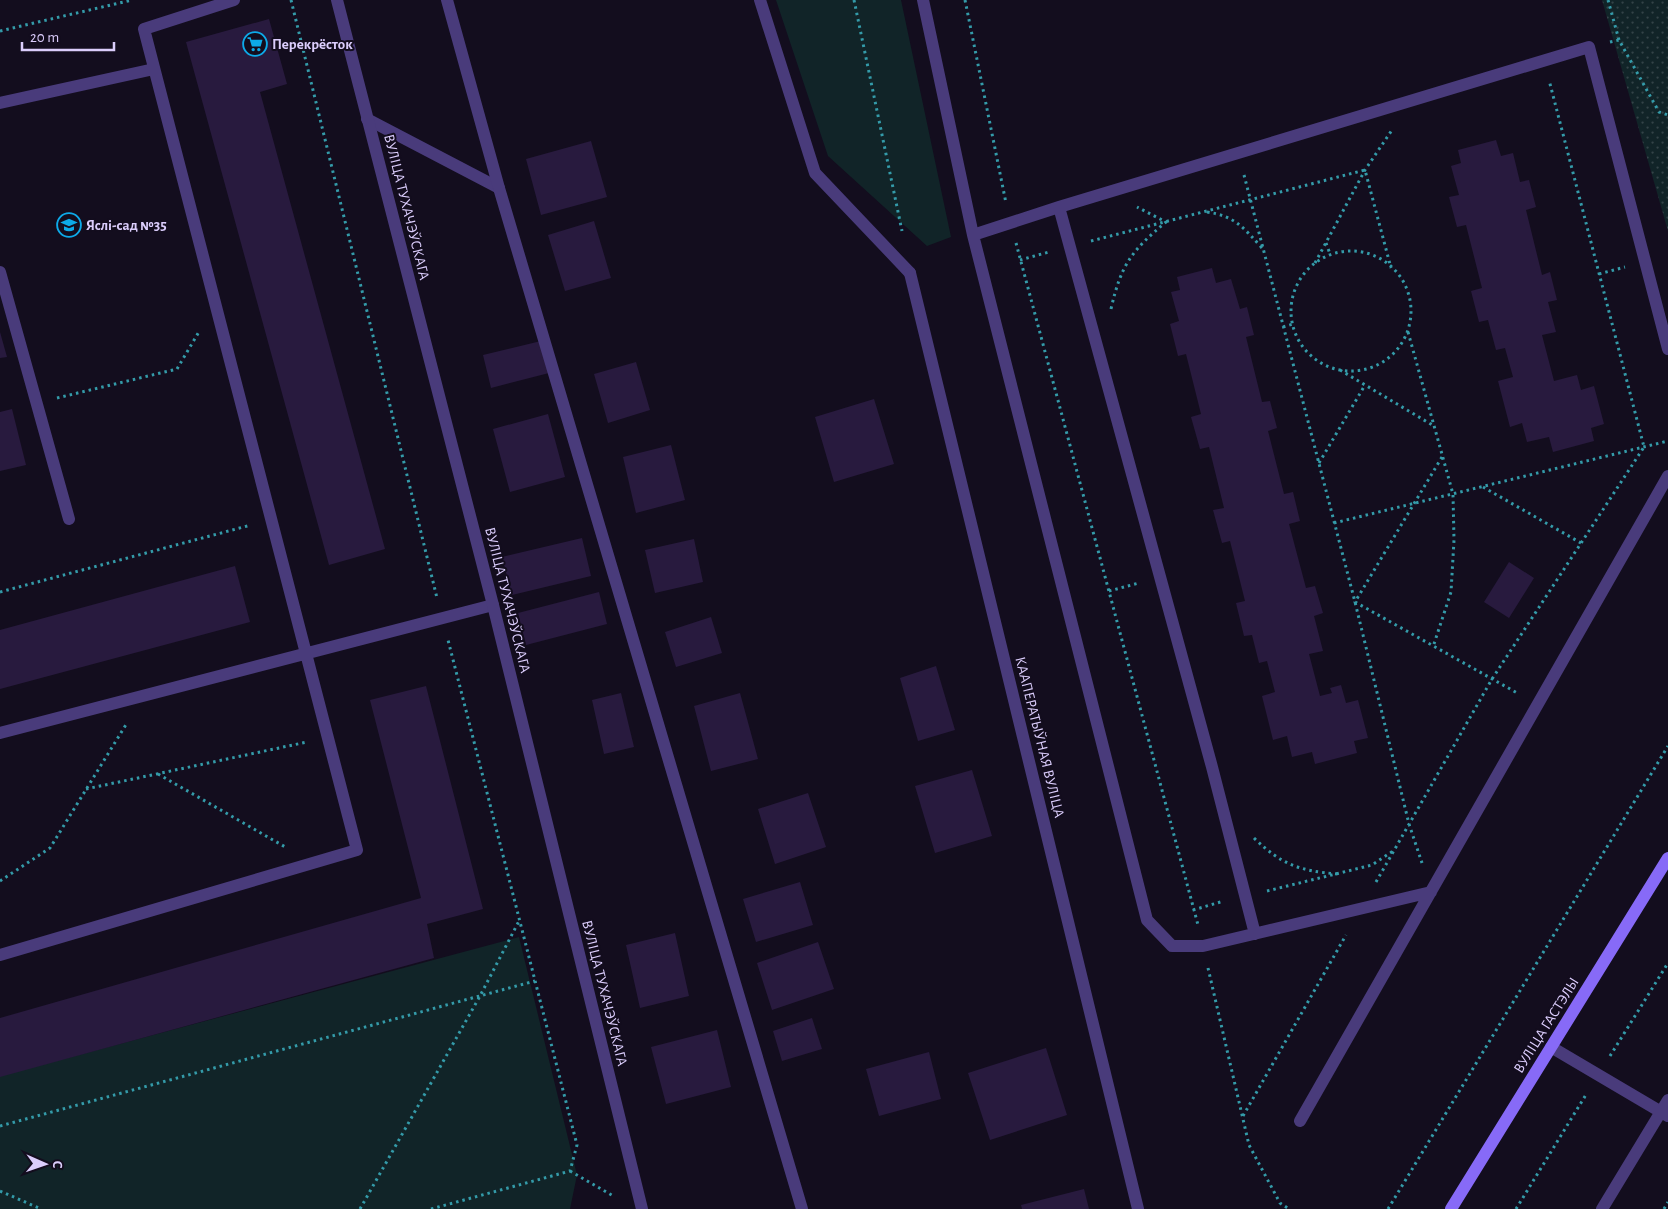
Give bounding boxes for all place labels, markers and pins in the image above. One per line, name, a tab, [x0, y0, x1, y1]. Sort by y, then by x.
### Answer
supermarket icon: Перекрёсток	[242, 31, 268, 57]
place label: Перекрёсток	[272, 37, 353, 52]
school or university icon: Яслі-сад №35	[56, 212, 82, 238]
place label: Яслі-сад №35	[86, 218, 167, 233]

